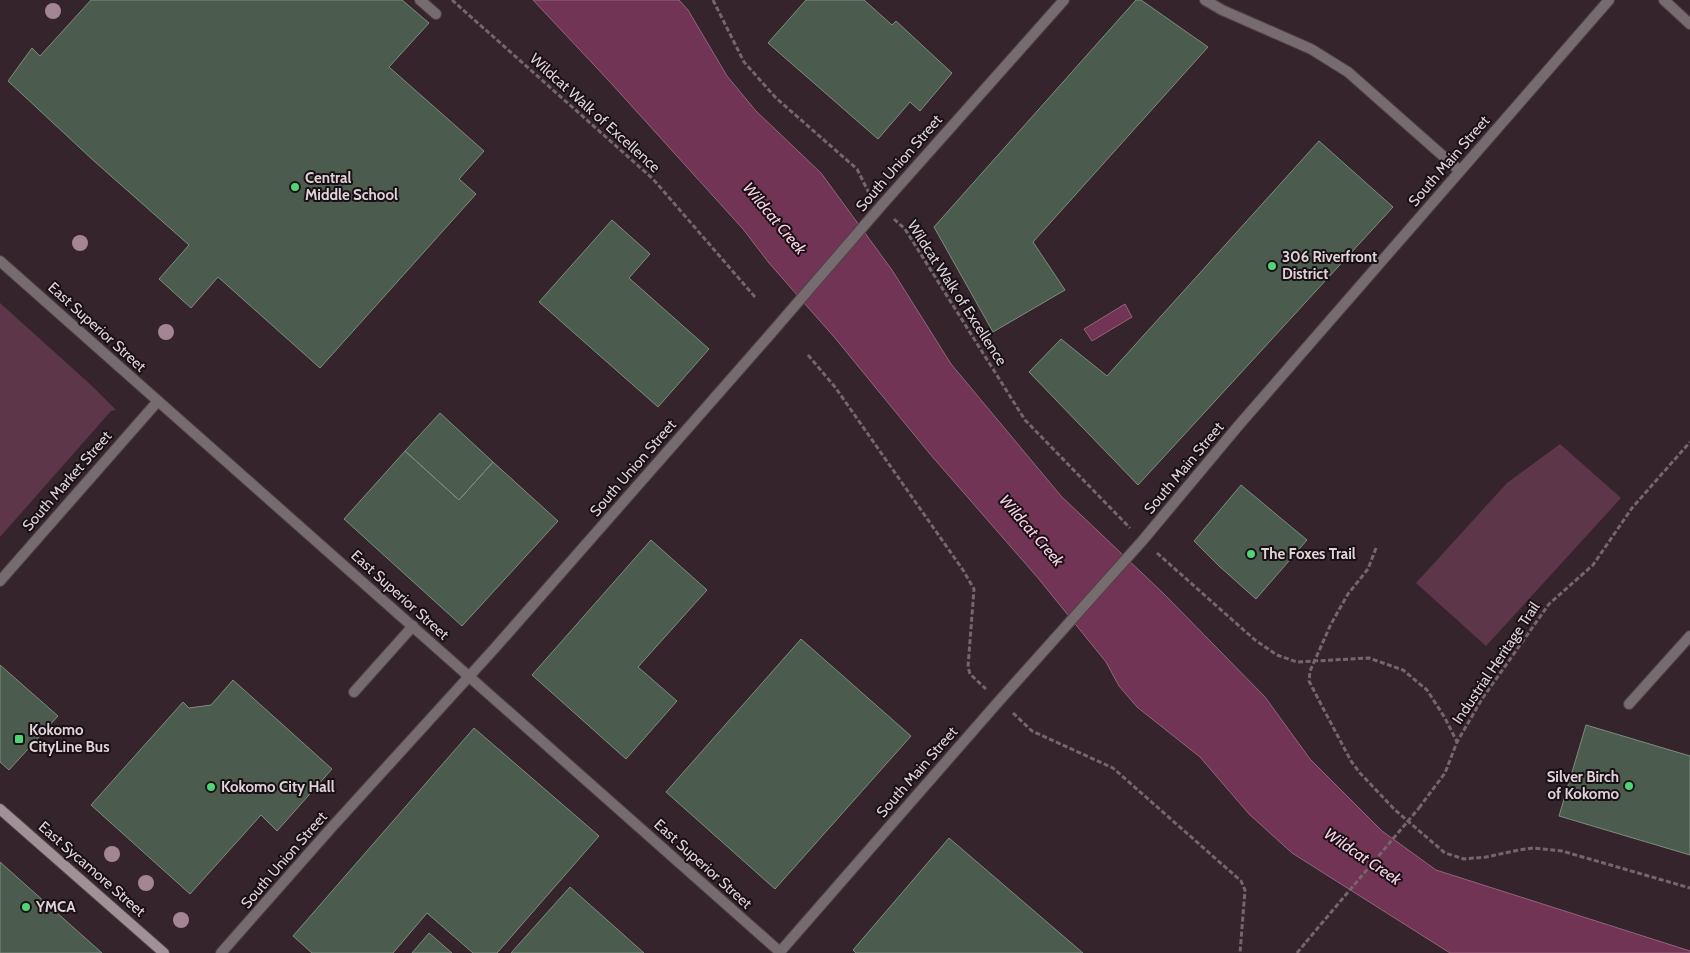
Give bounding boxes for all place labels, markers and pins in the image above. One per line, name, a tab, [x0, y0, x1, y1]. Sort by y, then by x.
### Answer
place label: Central Middle School	[305, 169, 398, 204]
marker: Central Middle School	[289, 181, 301, 193]
place label: 306 Riverfront District	[1282, 248, 1377, 283]
marker: 306 Riverfront District	[1266, 260, 1278, 272]
place label: The Foxes Trail	[1261, 545, 1356, 563]
marker: The Foxes Trail	[1245, 548, 1257, 560]
place label: Kokomo CityLine Bus	[29, 721, 110, 756]
marker: Kokomo CityLine Bus	[13, 733, 25, 745]
place label: Silver Birch of Kokomo	[1547, 768, 1619, 803]
place label: Kokomo City Hall	[221, 778, 335, 796]
marker: Silver Birch of Kokomo	[1623, 780, 1635, 792]
marker: Kokomo City Hall	[205, 781, 217, 793]
place label: YMCA	[35, 898, 76, 916]
marker: YMCA	[20, 901, 32, 913]

